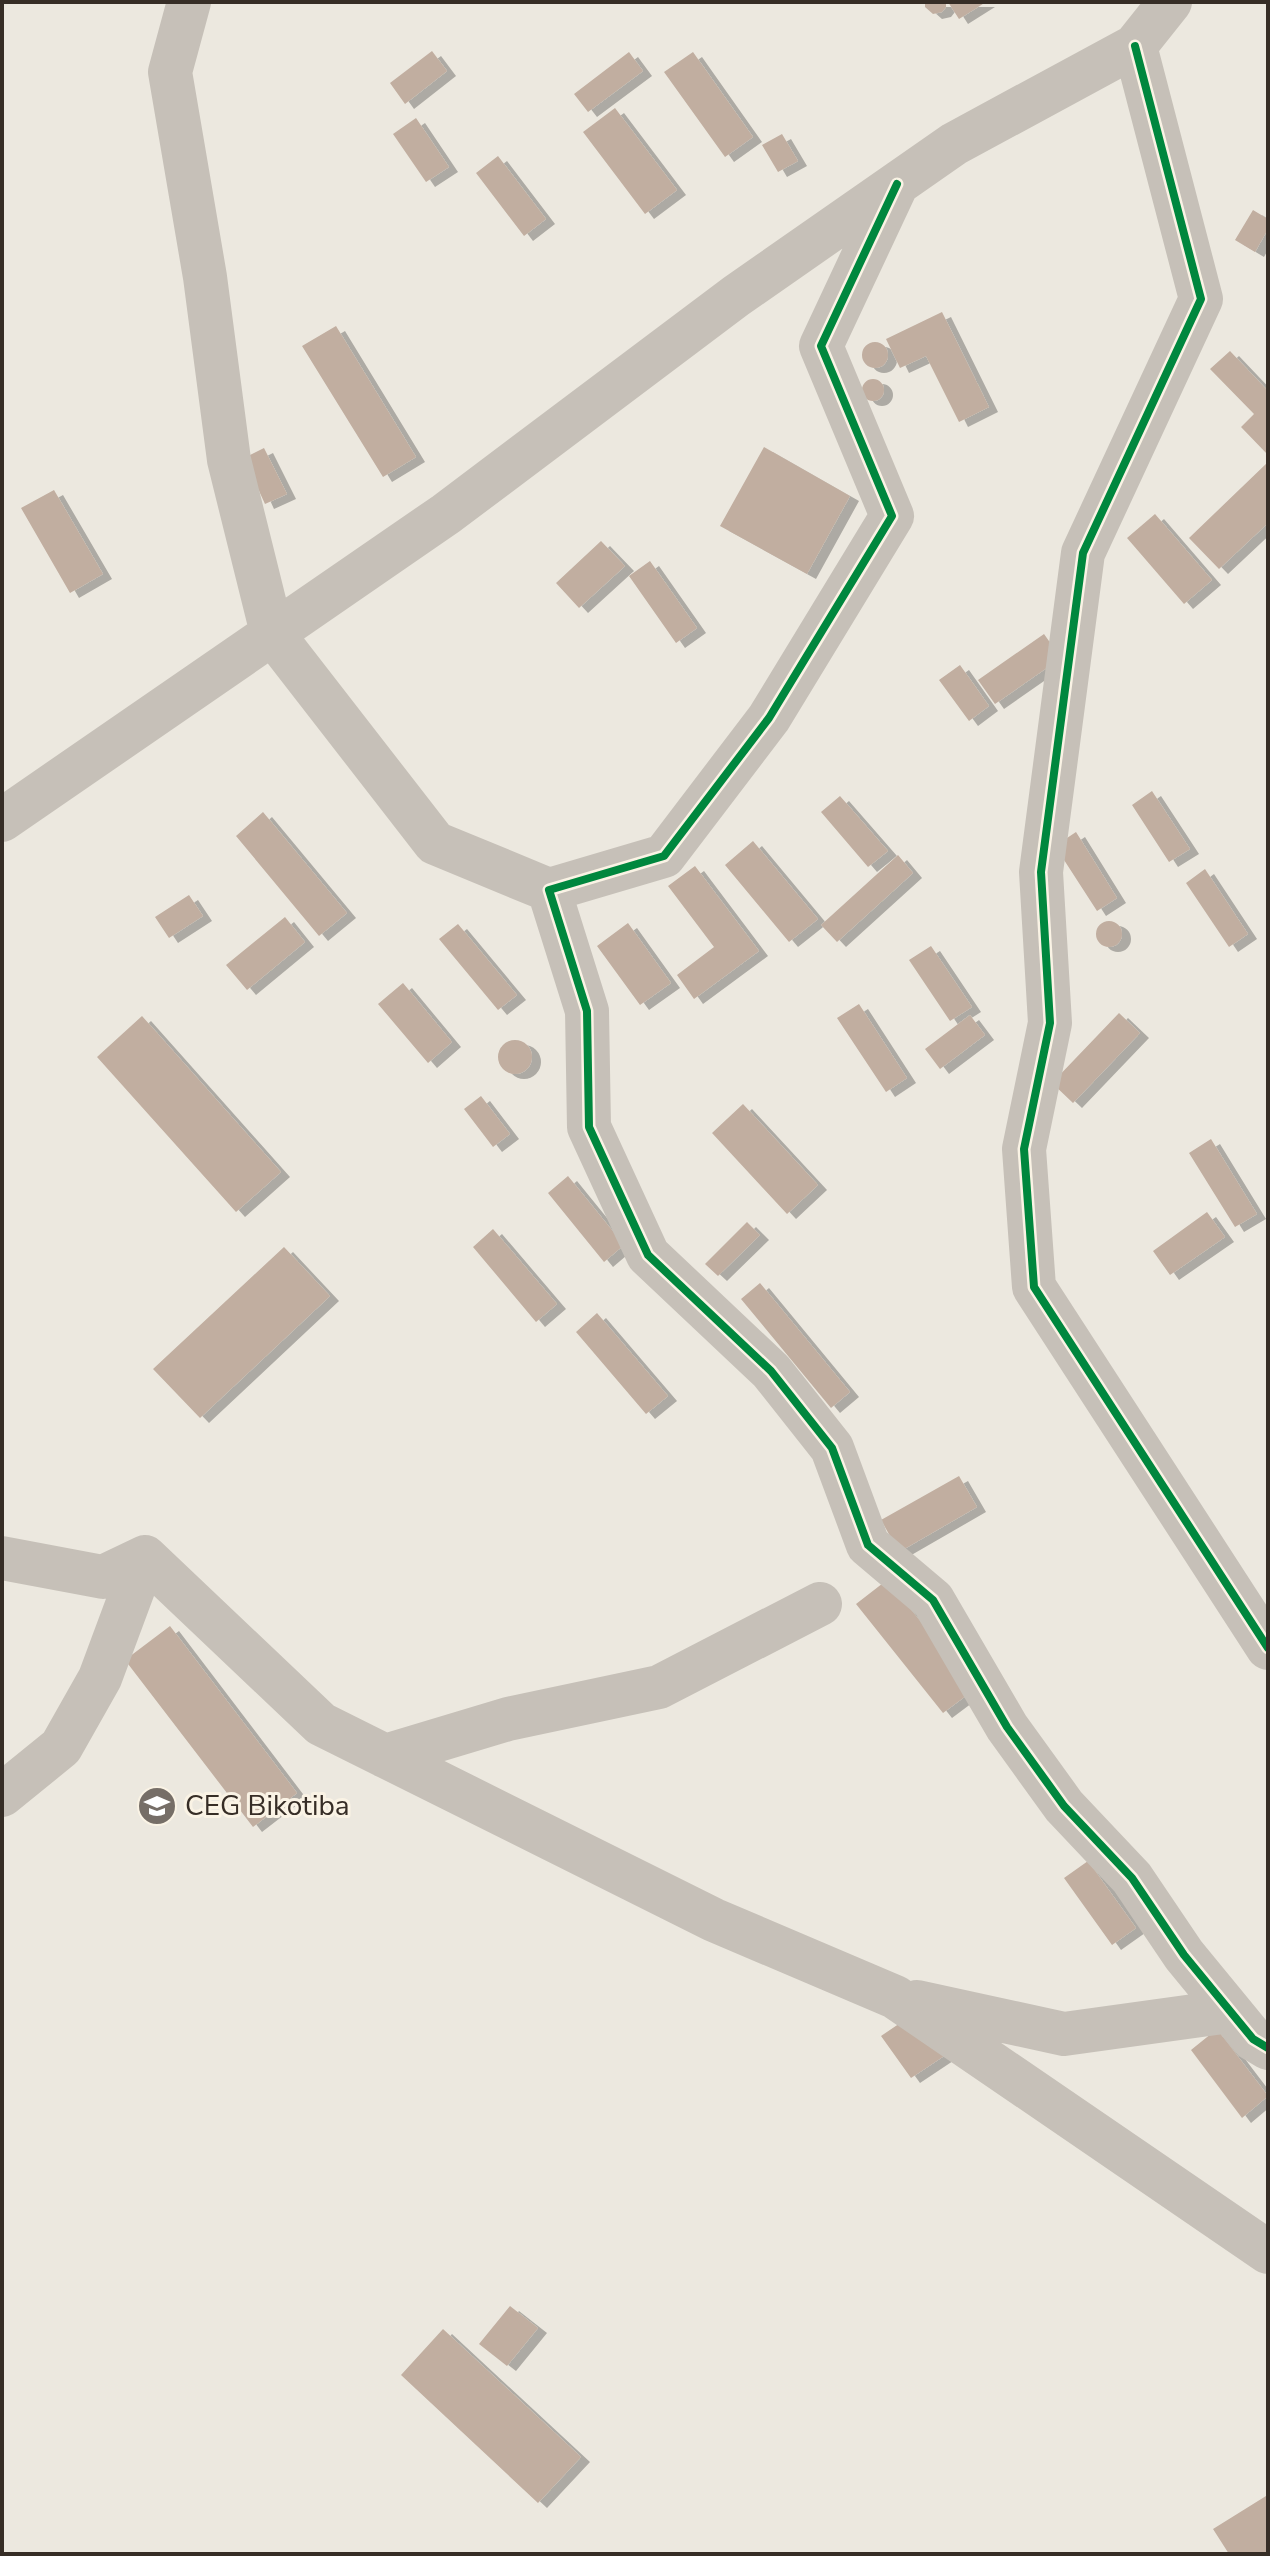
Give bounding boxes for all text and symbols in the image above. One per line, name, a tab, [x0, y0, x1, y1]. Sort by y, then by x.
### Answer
school or university icon: CEG Bikotiba	[136, 1785, 178, 1827]
place label: CEG Bikotiba	[185, 1787, 350, 1825]

